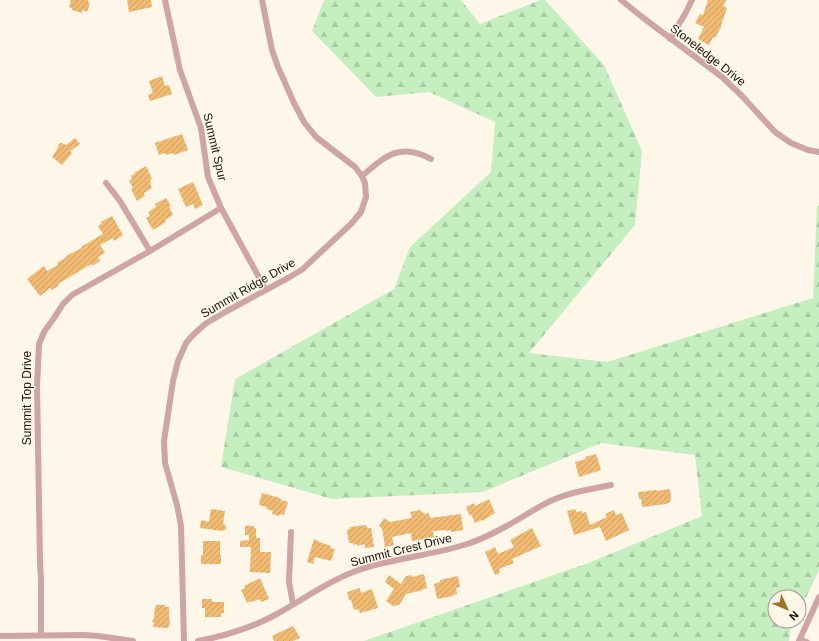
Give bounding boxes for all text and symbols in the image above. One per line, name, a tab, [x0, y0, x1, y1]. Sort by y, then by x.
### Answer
street label: Stoneledge Drive	[667, 21, 749, 89]
street label: Summit Spur	[200, 112, 230, 182]
street label: Summit Ridge Drive	[198, 255, 298, 321]
street label: Summit Top Drive	[20, 350, 34, 445]
street label: Summit Crest Drive	[349, 531, 453, 569]
north arrow	[767, 589, 807, 629]
text: N	[787, 609, 801, 623]

